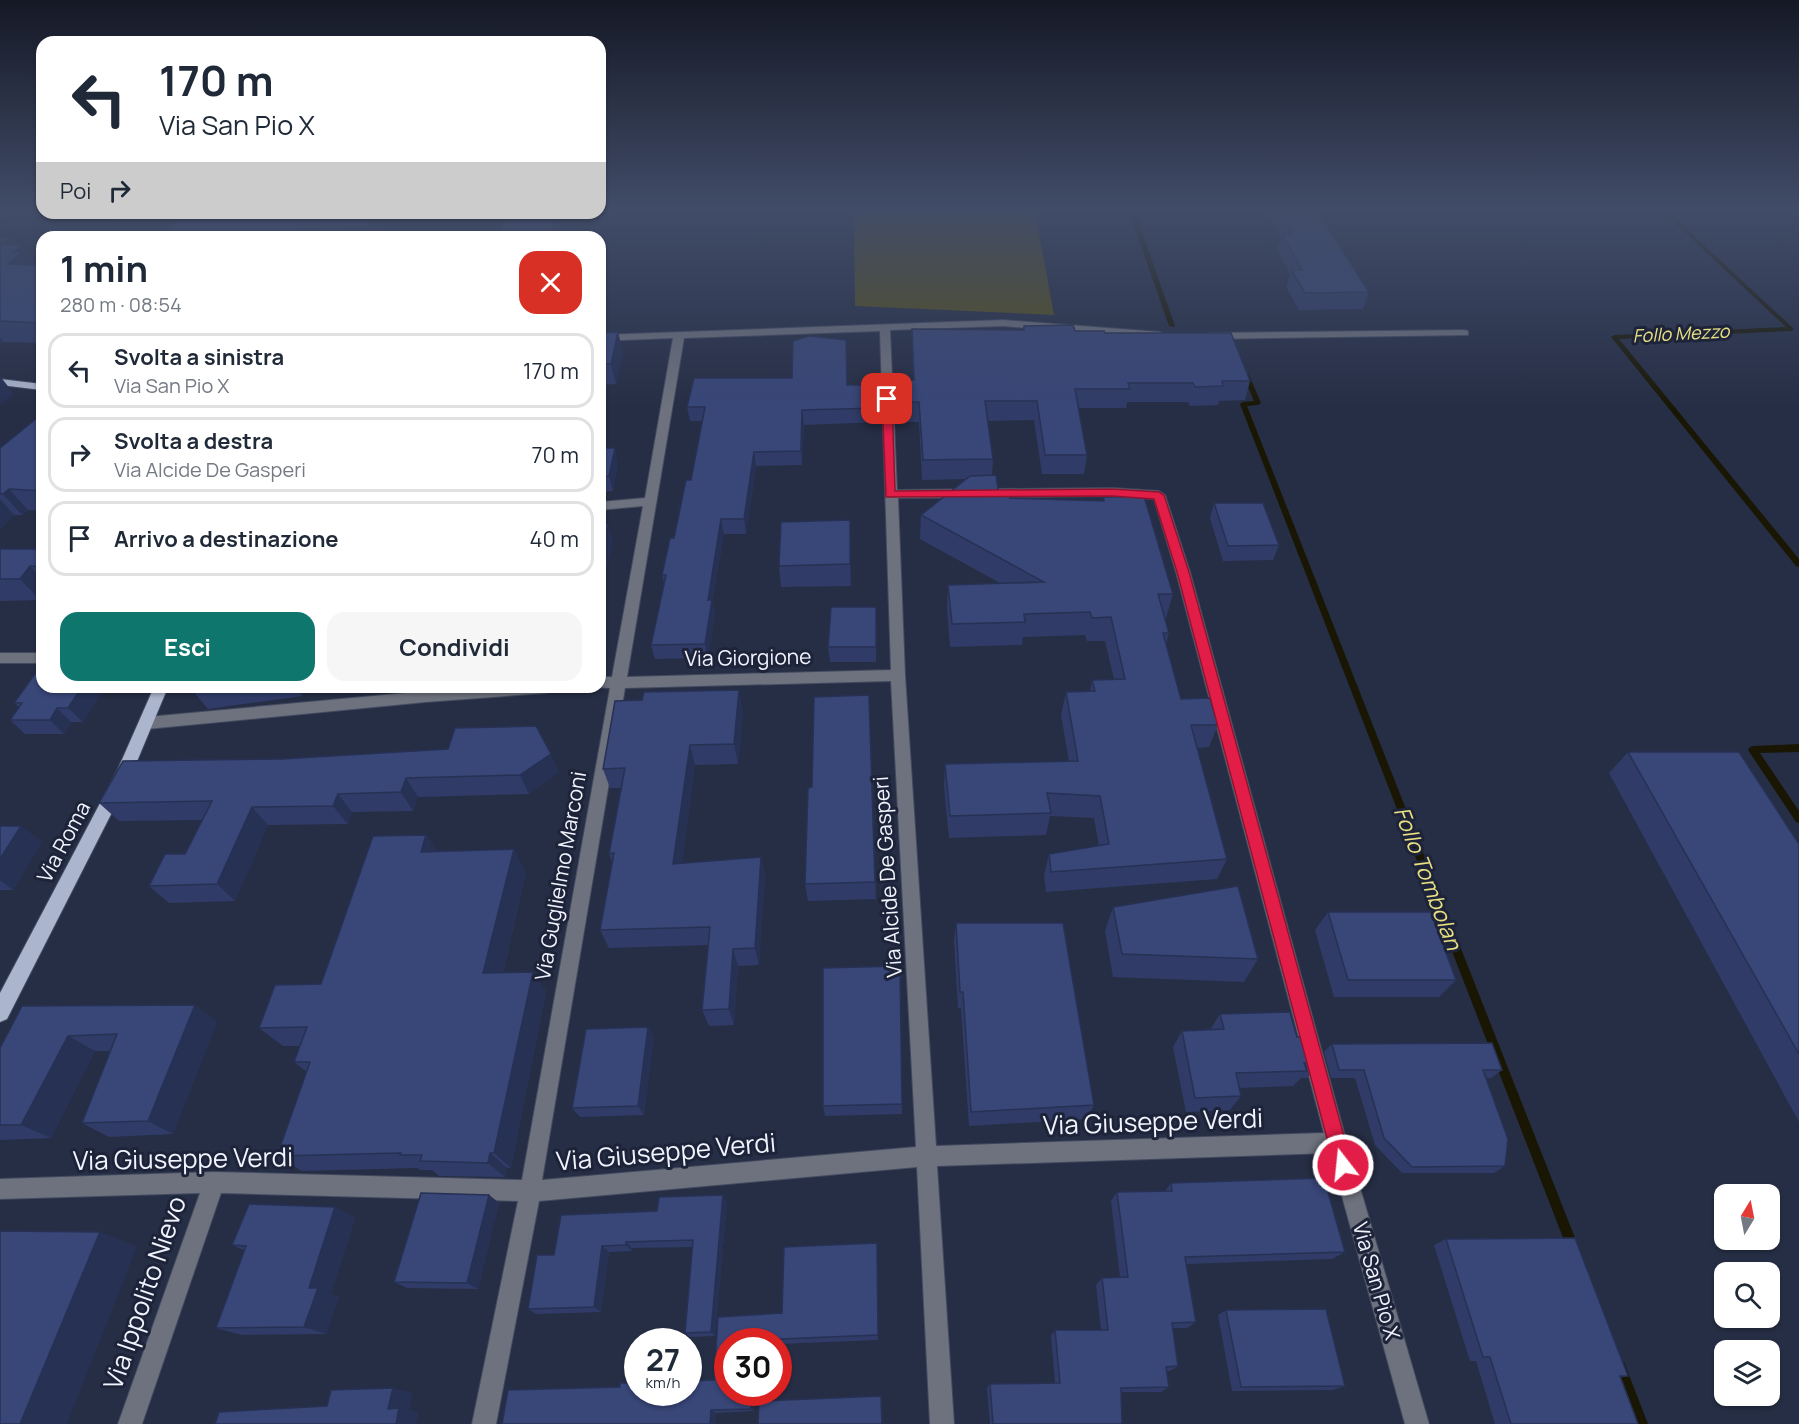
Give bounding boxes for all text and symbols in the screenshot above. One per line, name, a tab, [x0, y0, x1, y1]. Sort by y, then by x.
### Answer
text: 170 m	[159, 51, 274, 109]
icon: left	[60, 60, 138, 138]
text: Via San Pio X	[159, 106, 315, 143]
icon: right	[103, 174, 136, 207]
text: Poi	[60, 176, 91, 206]
text: 1 min	[60, 244, 148, 293]
button: close	[519, 251, 582, 314]
text: 280 m · 08:54	[60, 291, 182, 318]
water label: Follo Mezzo	[1632, 318, 1731, 348]
text: Svolta a sinistra	[114, 342, 284, 372]
icon: left	[63, 354, 96, 387]
text: 170 m	[523, 356, 579, 386]
text: Via San Pio X	[114, 372, 229, 399]
pin	[861, 373, 912, 424]
icon: arrive	[870, 382, 903, 415]
text: Svolta a destra	[114, 426, 273, 456]
icon: right	[63, 438, 96, 471]
text: 70 m	[531, 440, 579, 470]
text: Via Alcide De Gasperi	[114, 456, 306, 483]
icon: arrive	[63, 522, 96, 555]
text: Arrivo a destinazione	[114, 524, 338, 554]
text: 40 m	[530, 524, 579, 554]
button: Esci	[60, 612, 315, 681]
button: Condividi	[327, 612, 582, 681]
street label: Via Giorgione	[684, 642, 812, 672]
street label: Via Guglielmo Marconi	[528, 769, 592, 983]
street label: Via Alcide De Gasperi	[866, 776, 908, 979]
street label: Via Roma	[30, 796, 96, 887]
water label: Follo Tombolan	[1387, 802, 1469, 955]
street label: Via Giuseppe Verdi	[1042, 1099, 1264, 1143]
street label: Via Giuseppe Verdi	[555, 1123, 777, 1179]
position arrow	[1311, 1133, 1375, 1197]
street label: Via Giuseppe Verdi	[73, 1138, 293, 1178]
north arrow	[1714, 1184, 1780, 1250]
map controls	[1714, 1184, 1780, 1406]
street label: Via Ippolito Nievo	[94, 1191, 194, 1394]
street label: Via San Pio X	[1347, 1219, 1407, 1343]
button: search	[1714, 1262, 1780, 1328]
speed limit sign: 30	[714, 1328, 792, 1406]
text: 27	[646, 1339, 680, 1380]
button: layers	[1714, 1340, 1780, 1406]
text: km/h	[646, 1372, 680, 1393]

